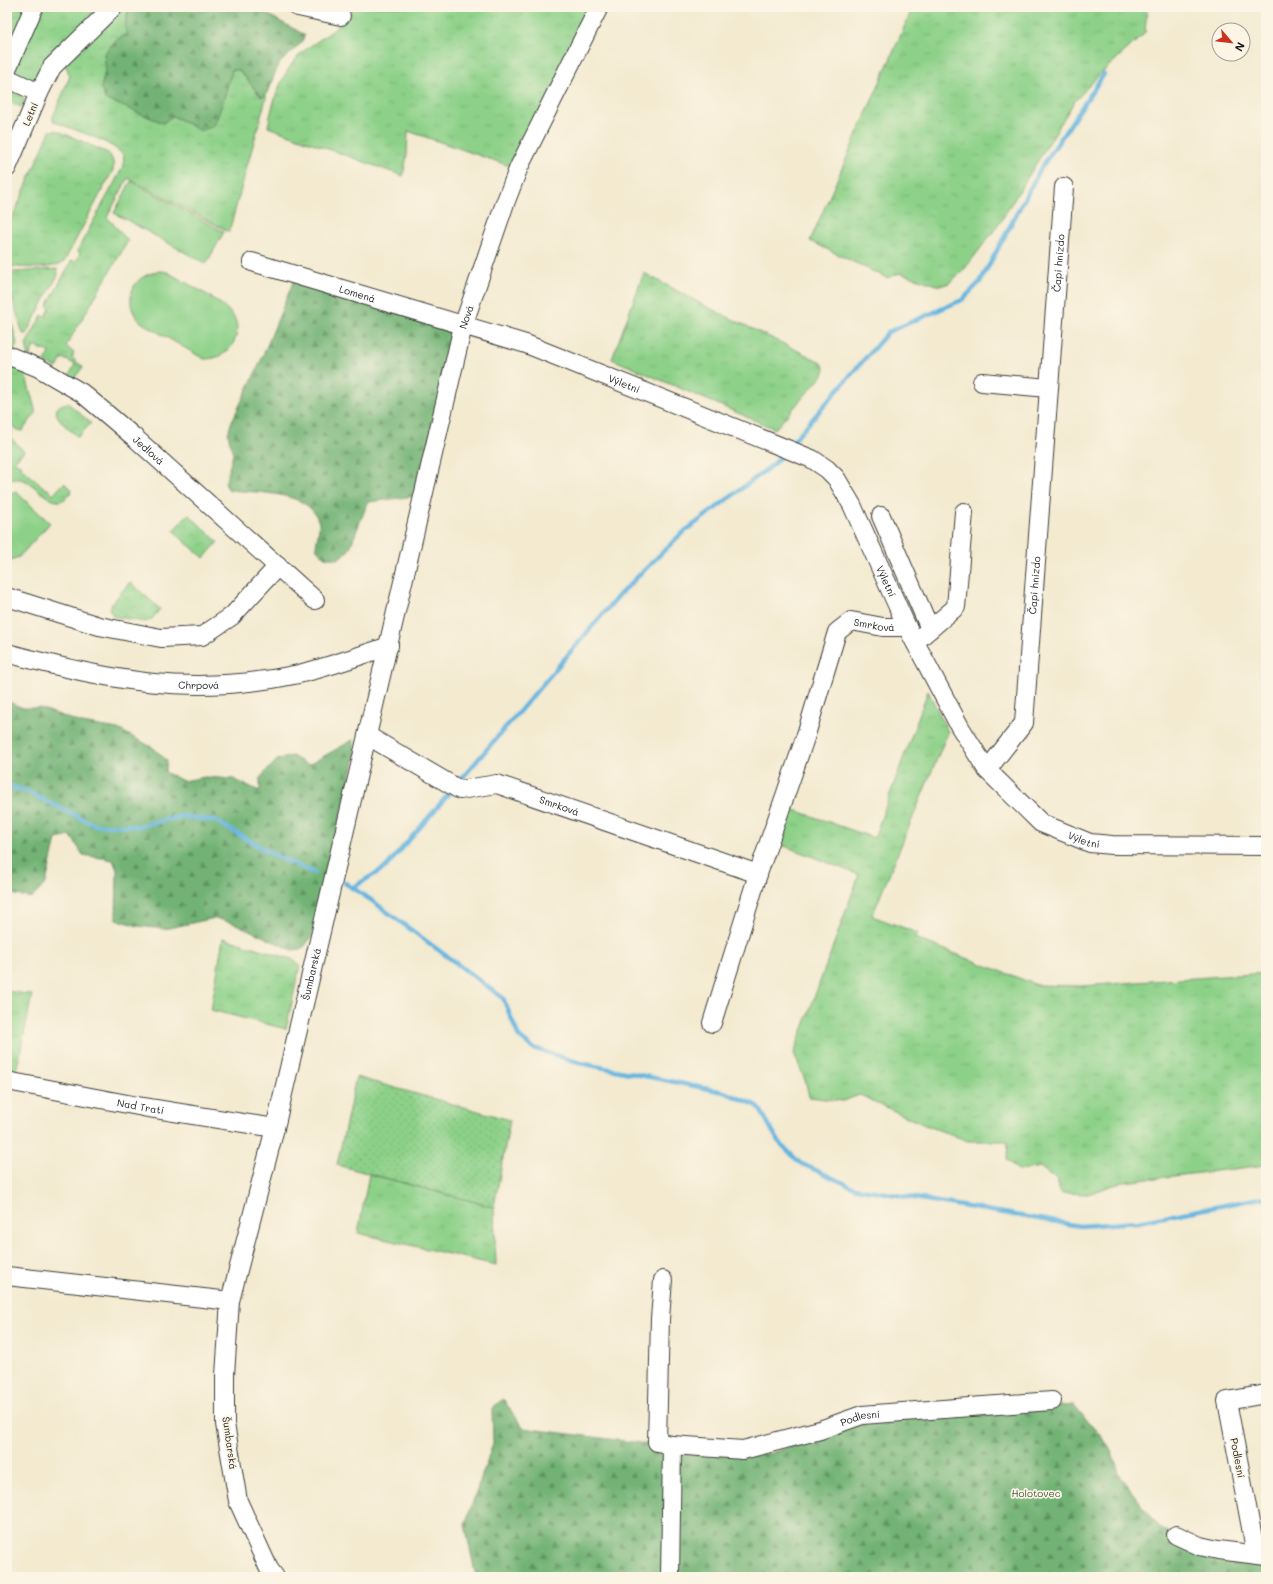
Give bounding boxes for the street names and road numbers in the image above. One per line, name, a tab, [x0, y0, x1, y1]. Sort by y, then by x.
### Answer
street label: Letní	[19, 100, 41, 128]
street label: Čapí hnízdo	[1049, 234, 1067, 293]
street label: Lomená	[338, 282, 377, 306]
street label: Nová	[455, 303, 477, 331]
street label: Výletní	[606, 371, 642, 396]
street label: Jedlová	[130, 432, 167, 468]
street label: Čapí hnízdo	[1025, 556, 1043, 615]
street label: Výletní	[873, 563, 900, 599]
street label: Smrková	[853, 615, 895, 634]
street label: Chrpová	[178, 678, 219, 692]
street label: Smrková	[538, 792, 581, 819]
street label: Výletní	[1066, 828, 1100, 851]
street label: Šumbarská	[298, 946, 324, 1001]
street label: Nad Tratí	[116, 1095, 165, 1117]
street label: Podlesní	[838, 1407, 880, 1429]
street label: Šumbarská	[219, 1416, 241, 1470]
street label: Podlesní	[1227, 1437, 1249, 1479]

